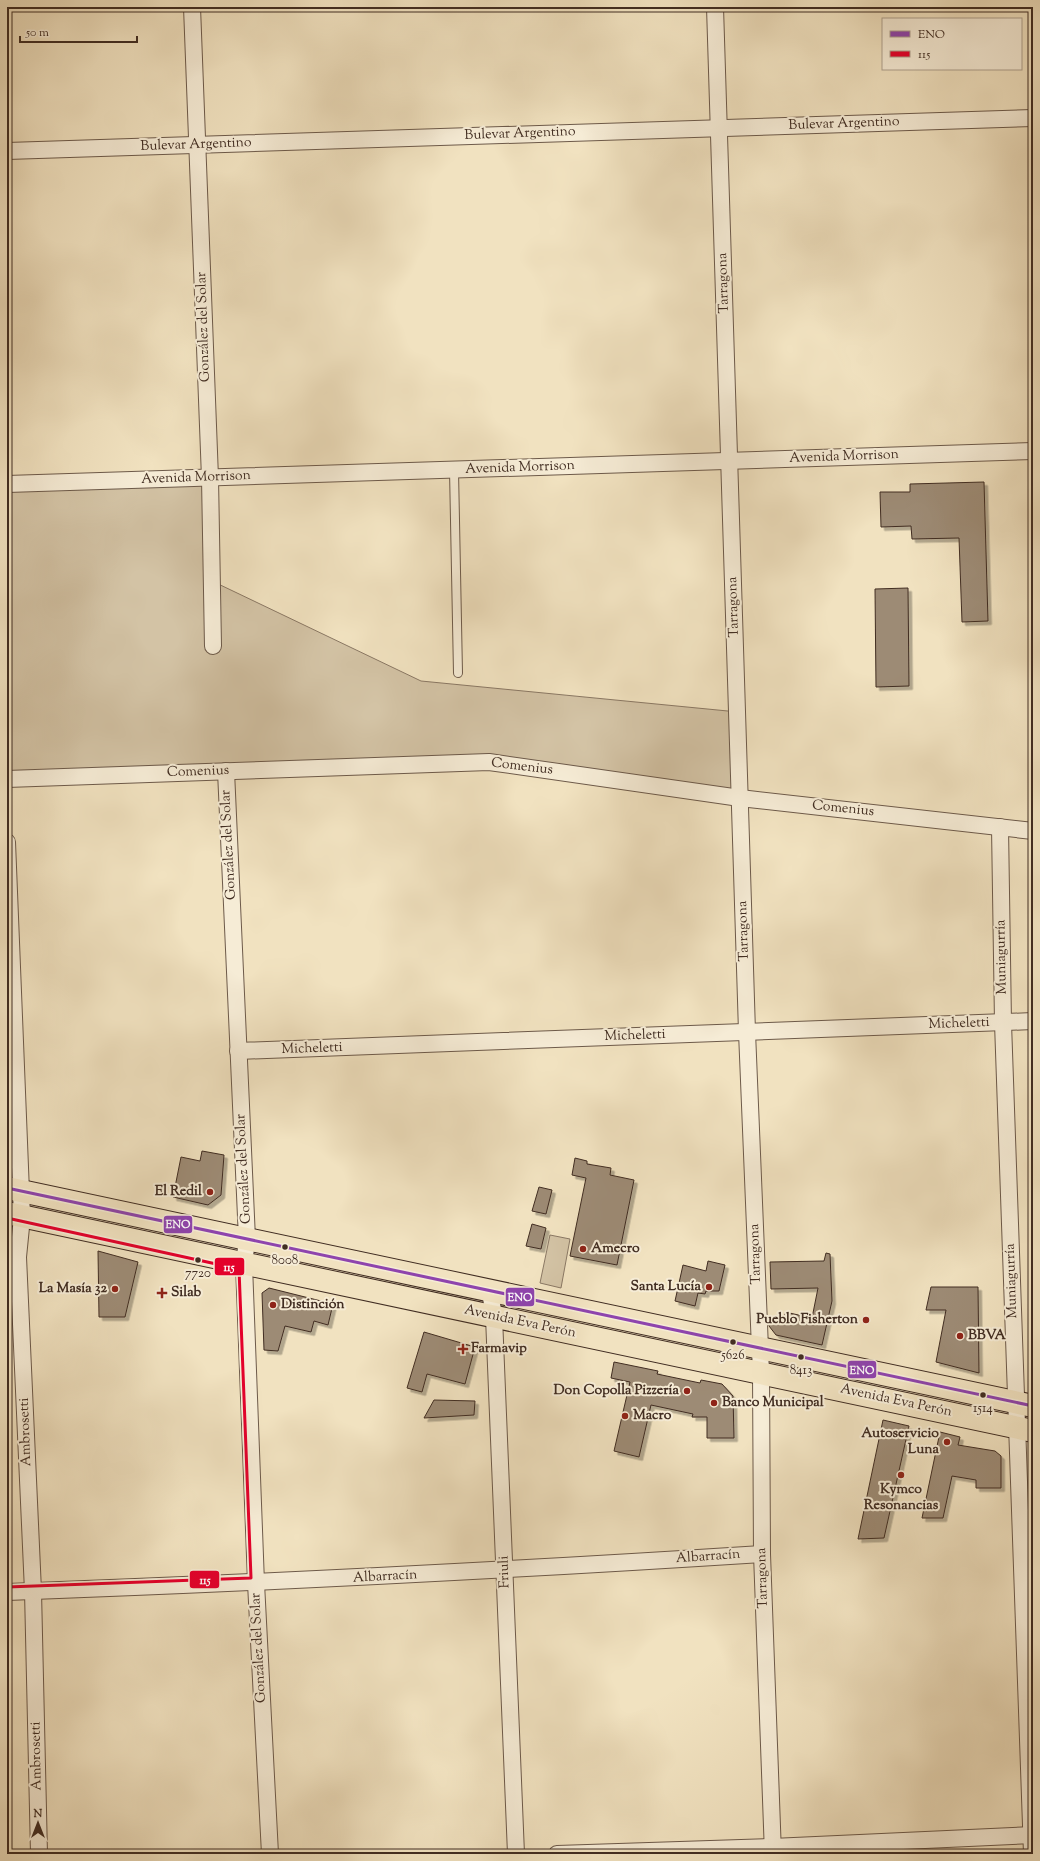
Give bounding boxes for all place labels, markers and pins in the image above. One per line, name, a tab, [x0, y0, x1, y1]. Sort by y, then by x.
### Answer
place label: El Redil	[155, 1182, 202, 1202]
marker: El Redil	[205, 1187, 215, 1197]
place label: Amecro	[591, 1239, 640, 1259]
marker: 8008	[280, 1242, 290, 1252]
marker: Amecro	[578, 1244, 588, 1254]
place label: 8008	[272, 1252, 298, 1270]
marker: 7720	[193, 1255, 203, 1265]
place label: 7720	[185, 1265, 211, 1283]
place label: Santa Lucía	[631, 1277, 702, 1297]
place label: La Masía 32	[39, 1279, 107, 1299]
marker: Santa Lucía	[704, 1282, 714, 1292]
place label: Silab	[171, 1283, 202, 1303]
marker: La Masía 32	[110, 1284, 120, 1294]
marker: Silab	[156, 1287, 168, 1299]
place label: Distinción	[281, 1295, 345, 1315]
marker: Distinción	[268, 1300, 278, 1310]
place label: Pueblo Fisherton	[756, 1310, 859, 1330]
marker: Pueblo Fisherton	[861, 1315, 871, 1325]
place label: BBVA	[968, 1326, 1007, 1346]
marker: BBVA	[955, 1331, 965, 1341]
marker: 5626	[728, 1337, 738, 1347]
place label: Farmavip	[471, 1339, 527, 1359]
marker: Farmavip	[458, 1344, 468, 1354]
place label: 5626	[720, 1347, 745, 1365]
marker: 8413	[796, 1352, 806, 1362]
place label: 8413	[790, 1362, 812, 1380]
place label: Don Copolla Pizzería	[554, 1381, 680, 1401]
marker: Don Copolla Pizzería	[682, 1386, 692, 1396]
marker: 1514	[978, 1390, 988, 1400]
place label: Banco Municipal	[722, 1393, 824, 1413]
marker: Banco Municipal	[709, 1398, 719, 1408]
place label: 1514	[973, 1400, 993, 1418]
place label: Macro	[633, 1406, 672, 1426]
marker: Macro	[620, 1411, 630, 1421]
place label: Autoservicio Luna	[861, 1424, 940, 1460]
marker: Autoservicio Luna	[942, 1437, 952, 1447]
marker: Kymco Resonancias	[896, 1470, 906, 1480]
place label: Kymco Resonancias	[864, 1480, 939, 1516]

